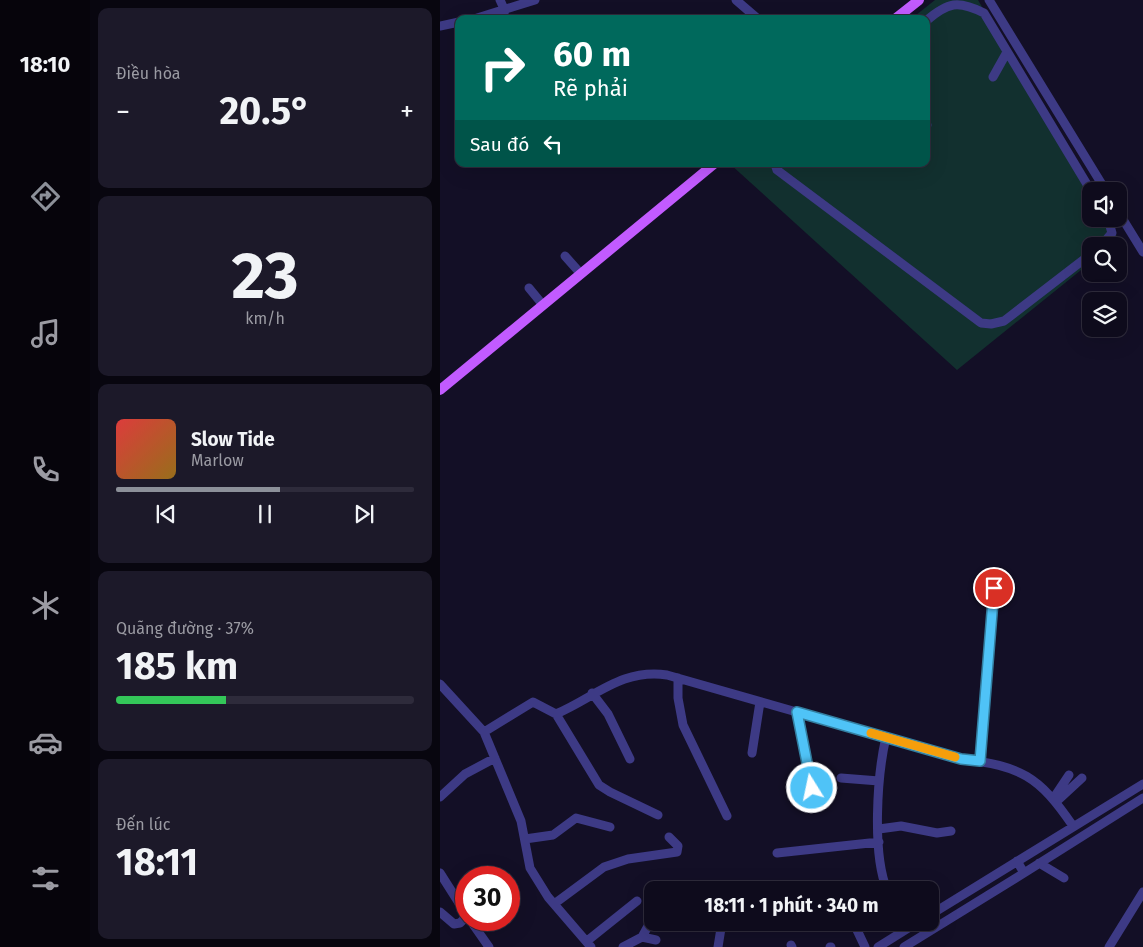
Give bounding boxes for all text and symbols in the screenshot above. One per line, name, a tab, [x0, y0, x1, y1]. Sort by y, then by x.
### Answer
text: 60 m	[553, 33, 631, 75]
icon: right	[470, 35, 535, 100]
text: 18:10	[20, 51, 70, 78]
text: Điều hòa	[116, 64, 181, 83]
text: Rẽ phải	[553, 75, 628, 102]
text: 20.5°	[219, 88, 311, 134]
text: −	[116, 95, 130, 128]
text: +	[400, 95, 414, 128]
icon: left	[539, 130, 567, 158]
text: Sau đó	[470, 133, 529, 156]
icon: directions	[28, 179, 63, 214]
map controls	[1082, 182, 1127, 337]
button: sound	[1082, 182, 1127, 227]
text: 23	[231, 237, 299, 315]
button: search	[1082, 237, 1127, 282]
button: layers	[1082, 292, 1127, 337]
text: km/h	[245, 309, 285, 328]
icon: music	[28, 316, 63, 351]
text: Slow Tide	[191, 428, 275, 451]
text: Marlow	[191, 451, 244, 470]
icon: phone	[28, 452, 63, 487]
icon: previous	[152, 500, 180, 528]
icon: pause	[251, 500, 279, 528]
icon: next	[350, 500, 378, 528]
pin	[973, 567, 1015, 609]
icon: arrive	[980, 574, 1008, 602]
icon: climate	[28, 588, 63, 623]
text: Quãng đường · 37%	[116, 619, 254, 638]
text: 185 km	[116, 643, 238, 689]
icon: car	[28, 725, 63, 760]
position arrow	[785, 761, 837, 813]
text: Đến lúc	[116, 815, 170, 834]
text: 18:11	[116, 839, 198, 885]
icon: filters	[28, 861, 63, 896]
speed limit sign: 30	[455, 866, 520, 931]
text: 18:11 · 1 phút · 340 m	[704, 894, 879, 917]

